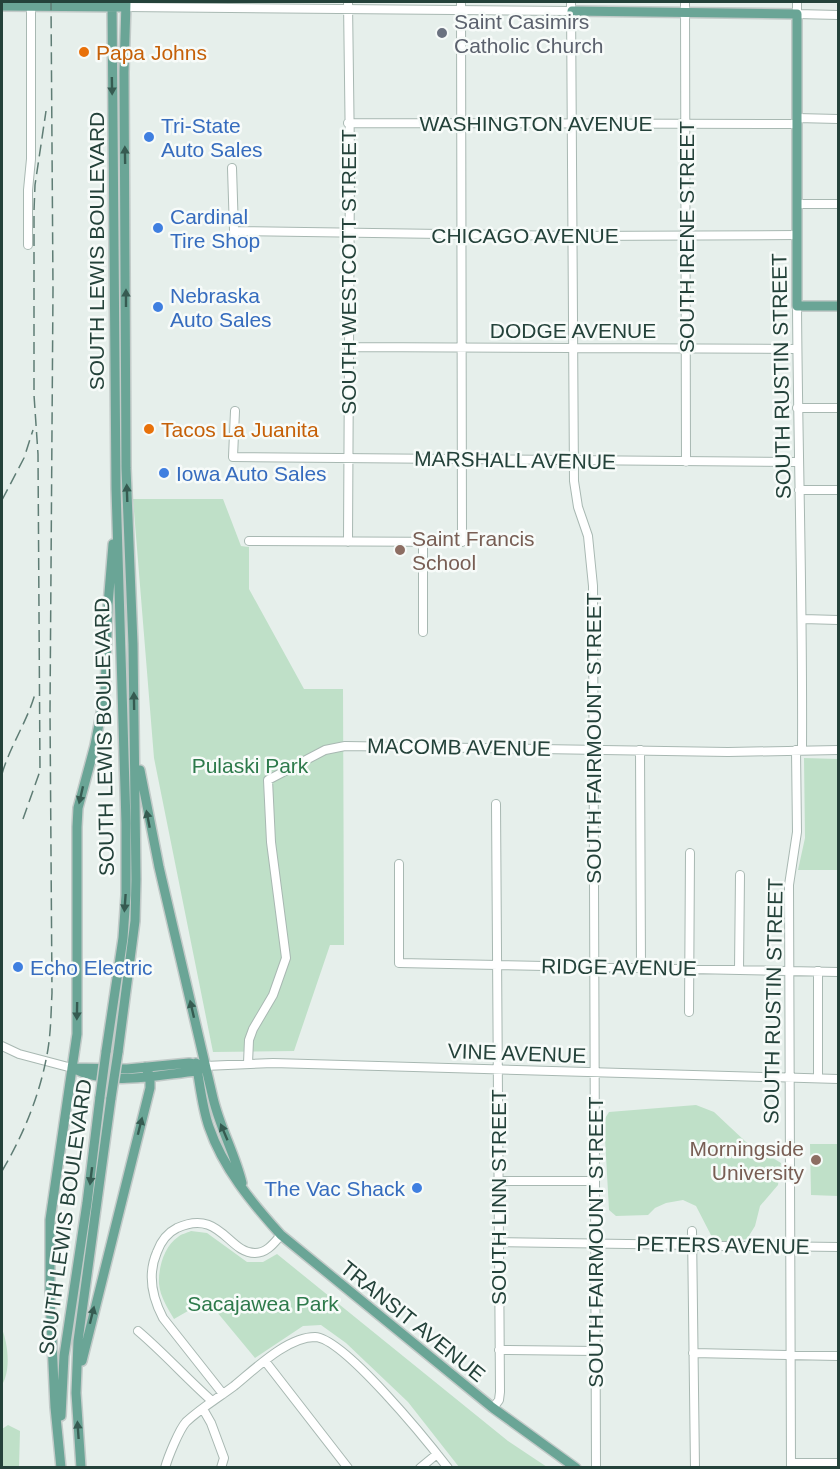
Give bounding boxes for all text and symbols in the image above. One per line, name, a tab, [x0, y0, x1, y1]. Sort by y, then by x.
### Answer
place label: Saint Casimirs Catholic Church	[454, 10, 603, 57]
marker: Saint Casimirs Catholic Church	[435, 26, 449, 40]
place label: Papa Johns	[96, 41, 207, 64]
marker: Papa Johns	[77, 45, 91, 59]
one-way arrow	[108, 77, 117, 96]
street label: SOUTH LEWIS BOULEVARD	[85, 112, 108, 390]
street label: WASHINGTON AVENUE	[420, 112, 652, 135]
place label: Tri-State Auto Sales	[161, 114, 263, 161]
street label: SOUTH IRENE STREET	[675, 121, 698, 353]
street label: SOUTH WESTCOTT STREET	[337, 129, 360, 415]
marker: Tri-State Auto Sales	[142, 130, 156, 144]
one-way arrow	[120, 146, 130, 165]
place label: Cardinal Tire Shop	[170, 205, 260, 252]
marker: Cardinal Tire Shop	[151, 221, 165, 235]
street label: CHICAGO AVENUE	[431, 224, 619, 247]
street label: SOUTH RUSTIN STREET	[767, 253, 795, 499]
place label: Nebraska Auto Sales	[170, 284, 272, 331]
one-way arrow	[121, 288, 131, 307]
marker: Nebraska Auto Sales	[151, 300, 165, 314]
street label: DODGE AVENUE	[490, 319, 656, 342]
place label: Tacos La Juanita	[161, 418, 319, 441]
marker: Tacos La Juanita	[142, 422, 156, 436]
street label: MARSHALL AVENUE	[414, 447, 616, 473]
place label: Iowa Auto Sales	[176, 462, 327, 485]
marker: Iowa Auto Sales	[157, 466, 171, 480]
one-way arrow	[123, 483, 132, 502]
place label: Saint Francis School	[412, 527, 535, 574]
marker: Saint Francis School	[393, 543, 407, 557]
street label: SOUTH FAIRMOUNT STREET	[582, 592, 605, 884]
street label: SOUTH LEWIS BOULEVARD	[90, 598, 118, 876]
one-way arrow	[129, 691, 139, 710]
street label: MACOMB AVENUE	[367, 734, 551, 760]
park label: Pulaski Park	[192, 754, 309, 777]
one-way arrow	[76, 786, 86, 805]
one-way arrow	[143, 809, 152, 828]
street label: SOUTH RUSTIN STREET	[759, 878, 787, 1124]
one-way arrow	[121, 894, 130, 913]
street label: RIDGE AVENUE	[541, 954, 697, 980]
place label: Echo Electric	[30, 956, 153, 979]
marker: Echo Electric	[11, 960, 25, 974]
one-way arrow	[186, 1000, 196, 1018]
one-way arrow	[72, 1001, 82, 1020]
street label: VINE AVENUE	[447, 1039, 587, 1067]
street label: SOUTH LEWIS BOULEVARD	[34, 1078, 96, 1356]
street label: SOUTH LINN STREET	[487, 1089, 510, 1305]
street label: SOUTH FAIRMOUNT STREET	[584, 1096, 607, 1388]
one-way arrow	[135, 1117, 145, 1135]
one-way arrow	[219, 1122, 229, 1140]
place label: Morningside University	[690, 1137, 804, 1184]
marker: Morningside University	[809, 1153, 823, 1167]
one-way arrow	[86, 1167, 95, 1186]
place label: The Vac Shack	[264, 1177, 405, 1200]
marker: The Vac Shack	[410, 1181, 424, 1195]
street label: PETERS AVENUE	[636, 1232, 810, 1258]
street label: TRANSIT AVENUE	[336, 1256, 490, 1386]
park label: Sacajawea Park	[187, 1292, 339, 1315]
one-way arrow	[88, 1306, 98, 1325]
one-way arrow	[73, 1421, 82, 1440]

